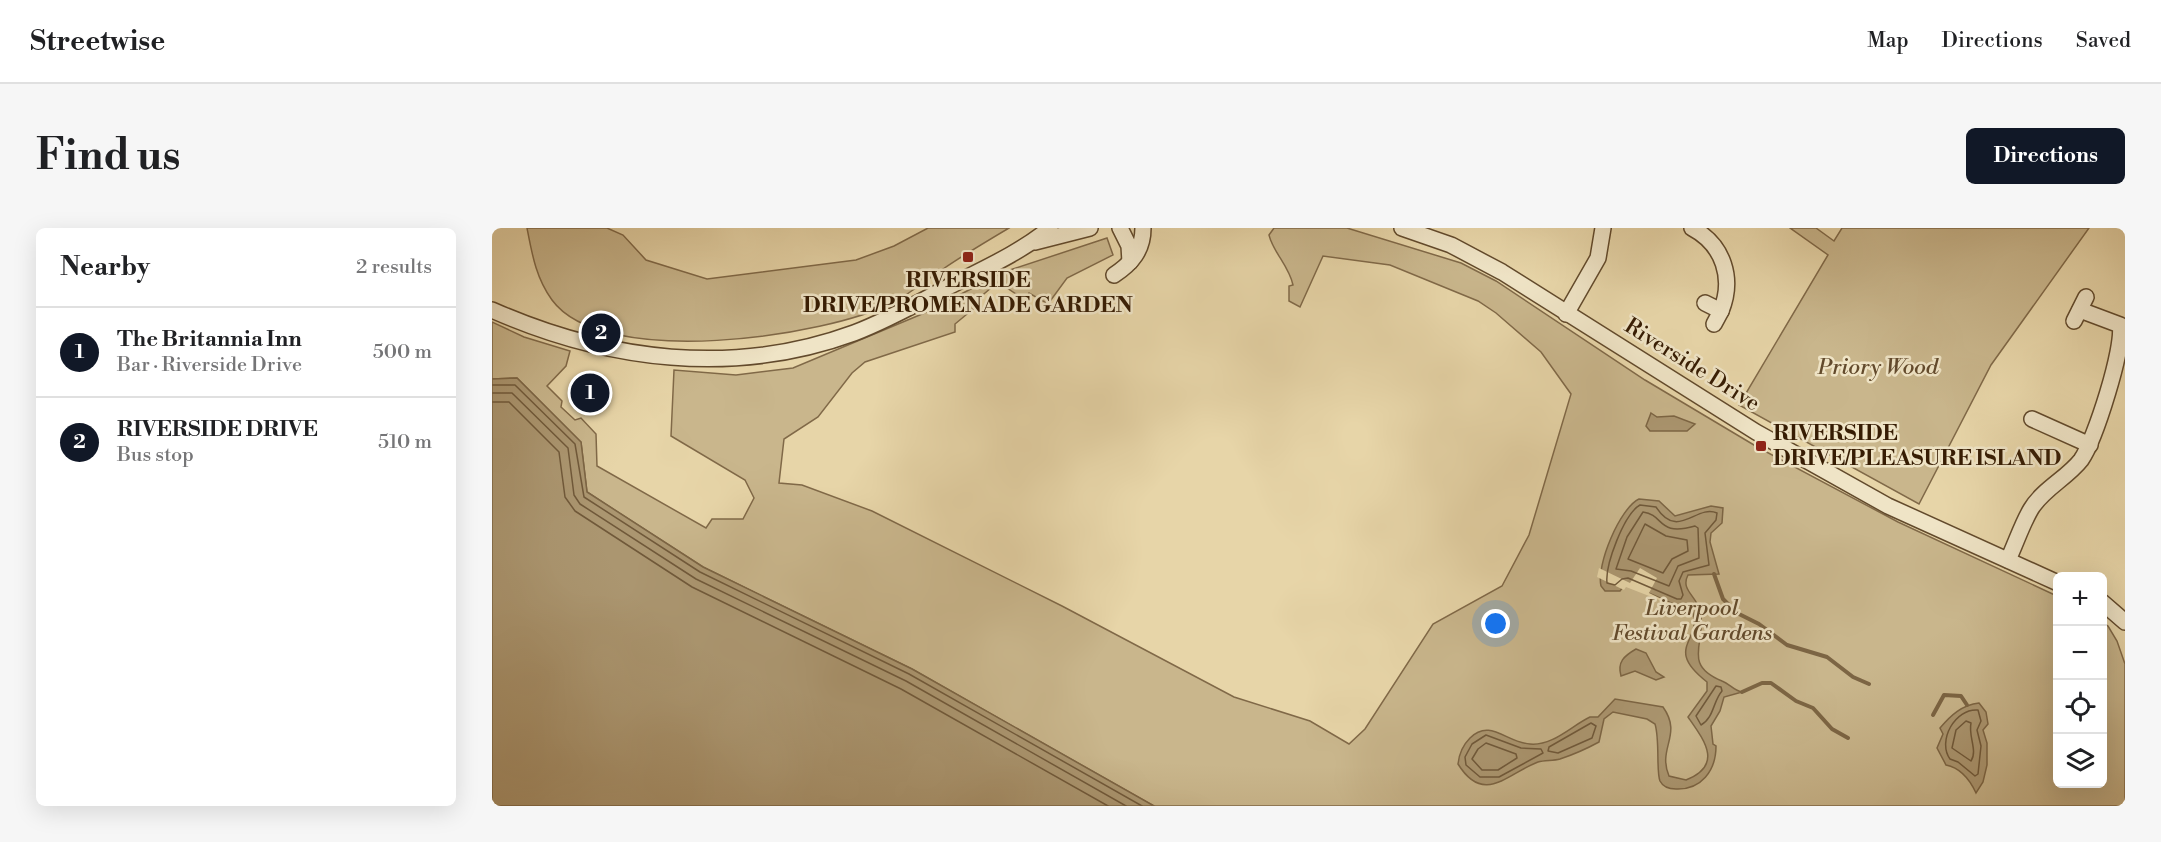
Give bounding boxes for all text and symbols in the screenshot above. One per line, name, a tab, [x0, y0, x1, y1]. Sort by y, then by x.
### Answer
text: Streetwise	[30, 24, 165, 59]
text: Map	[1867, 28, 1909, 54]
text: Directions	[1942, 28, 2043, 54]
text: Saved	[2076, 28, 2131, 54]
button: Directions	[1966, 128, 2125, 184]
text: Find us	[36, 130, 180, 183]
marker: RIVERSIDE DRIVE/PROMENADE GARDEN	[961, 250, 975, 264]
text: Nearby	[60, 251, 150, 283]
text: 2 results	[356, 255, 432, 280]
place label: RIVERSIDE DRIVE/PROMENADE GARDEN	[803, 267, 1134, 319]
pin: 2	[582, 310, 620, 356]
street label: Riverside Drive	[1619, 313, 1765, 417]
text: The Britannia Inn	[117, 326, 302, 353]
text: 1	[75, 340, 84, 365]
text: 500 m	[373, 340, 432, 365]
text: Bar · Riverside Drive	[117, 353, 302, 378]
park label: Priory Wood	[1817, 354, 1940, 381]
pin: 1	[570, 370, 610, 416]
text: RIVERSIDE DRIVE	[117, 416, 318, 443]
place label: RIVERSIDE DRIVE/PLEASURE ISLAND	[1773, 420, 2061, 472]
text: 2	[73, 430, 86, 455]
text: 510 m	[378, 430, 432, 455]
marker: RIVERSIDE DRIVE/PLEASURE ISLAND	[1754, 439, 1768, 453]
text: Bus stop	[117, 443, 194, 468]
map controls	[2053, 572, 2107, 788]
button: +	[2053, 572, 2107, 626]
park label: Liverpool Festival Gardens	[1612, 595, 1772, 647]
your location	[1481, 609, 1510, 638]
button: −	[2053, 626, 2107, 680]
button: locate	[2053, 680, 2107, 734]
button: layers	[2053, 734, 2107, 788]

